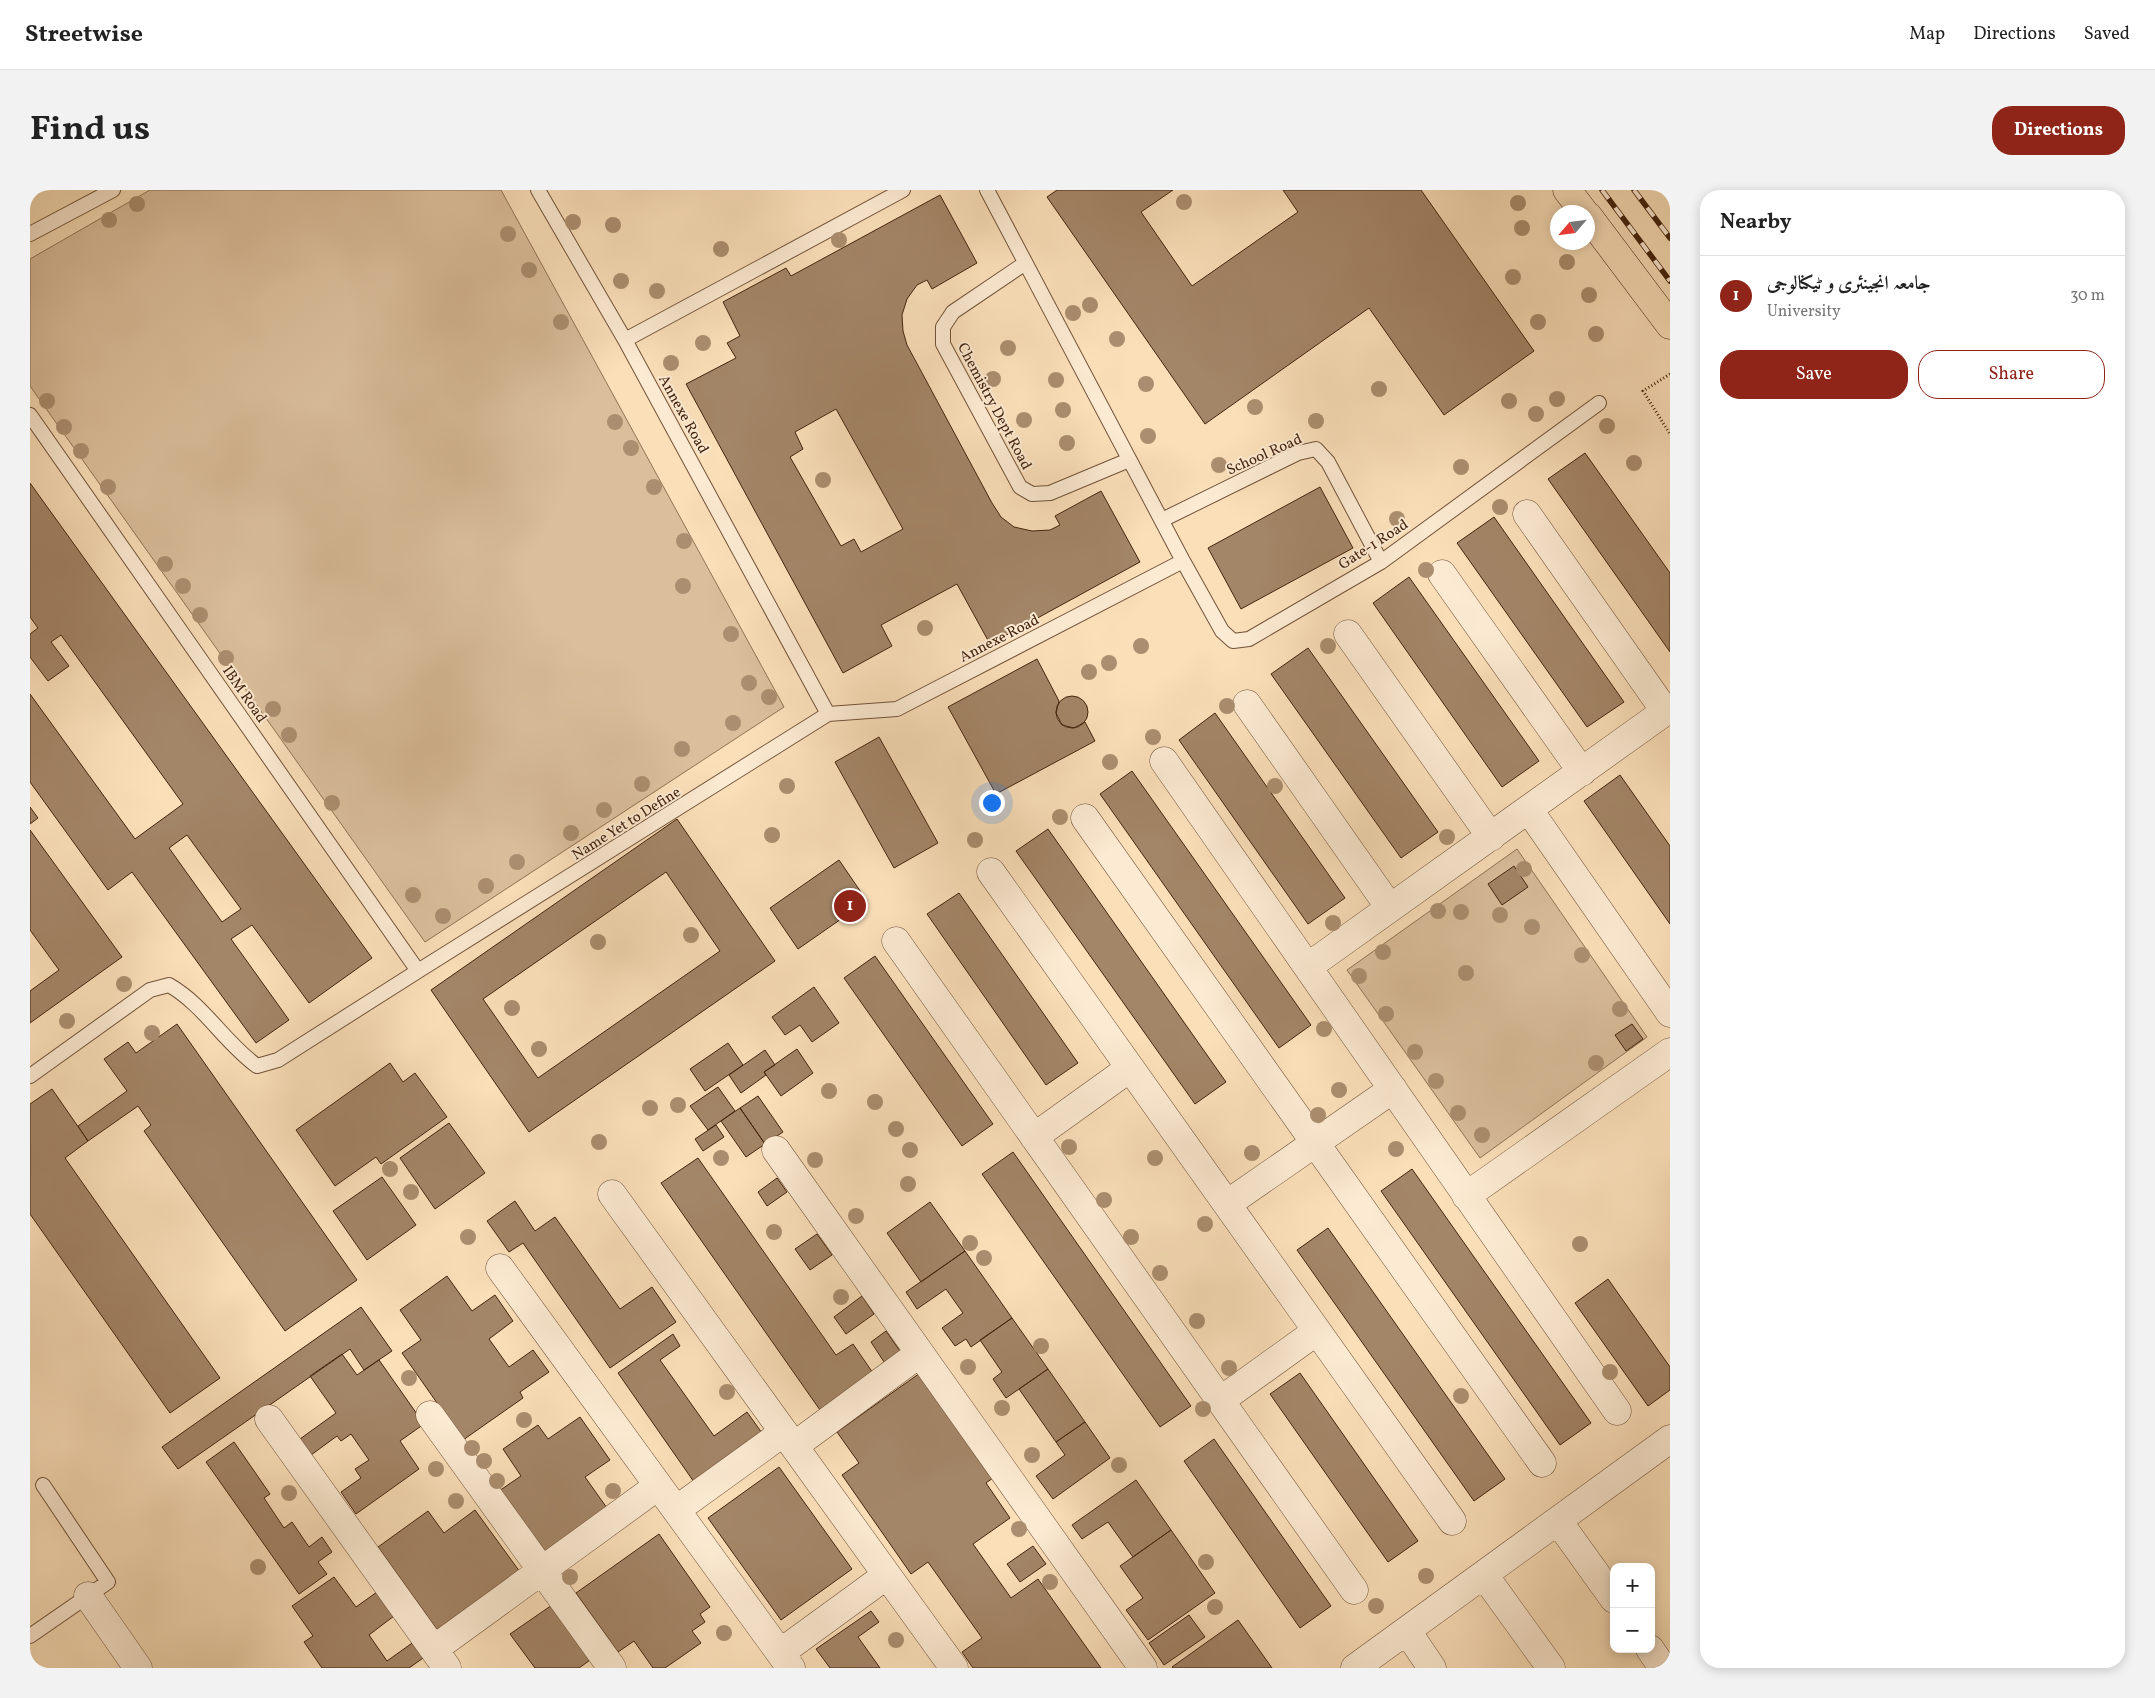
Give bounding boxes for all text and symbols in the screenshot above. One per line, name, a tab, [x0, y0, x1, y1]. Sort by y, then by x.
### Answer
text: Streetwise	[25, 18, 143, 52]
text: Map	[1909, 22, 1945, 47]
text: Directions	[1973, 22, 2056, 47]
text: Saved	[2084, 22, 2130, 47]
text: Find us	[30, 106, 150, 154]
button: Directions	[1992, 106, 2125, 155]
north arrow	[1550, 205, 1595, 250]
text: Nearby	[1720, 208, 1791, 237]
text: جامعہ انجینئری و ٹیکنالوجی	[1767, 271, 1930, 297]
text: 1	[1733, 285, 1739, 307]
text: 30 m	[2070, 285, 2105, 307]
text: University	[1767, 301, 1841, 323]
street label: Chemistry Dept Road	[951, 339, 1036, 474]
button: Save	[1720, 350, 1908, 399]
button: Share	[1918, 350, 2105, 399]
street label: Annexe Road	[652, 372, 713, 458]
street label: School Road	[1223, 429, 1306, 481]
street label: Gate-1 Road	[1335, 515, 1413, 576]
street label: Annexe Road	[956, 610, 1043, 668]
street label: IBM Road	[216, 662, 271, 728]
street label: Name Yet to Define	[568, 782, 685, 866]
your location	[979, 790, 1005, 816]
pin: 1	[834, 887, 866, 925]
map controls	[1610, 1563, 1655, 1653]
button: +	[1610, 1563, 1655, 1608]
button: −	[1610, 1608, 1655, 1653]

